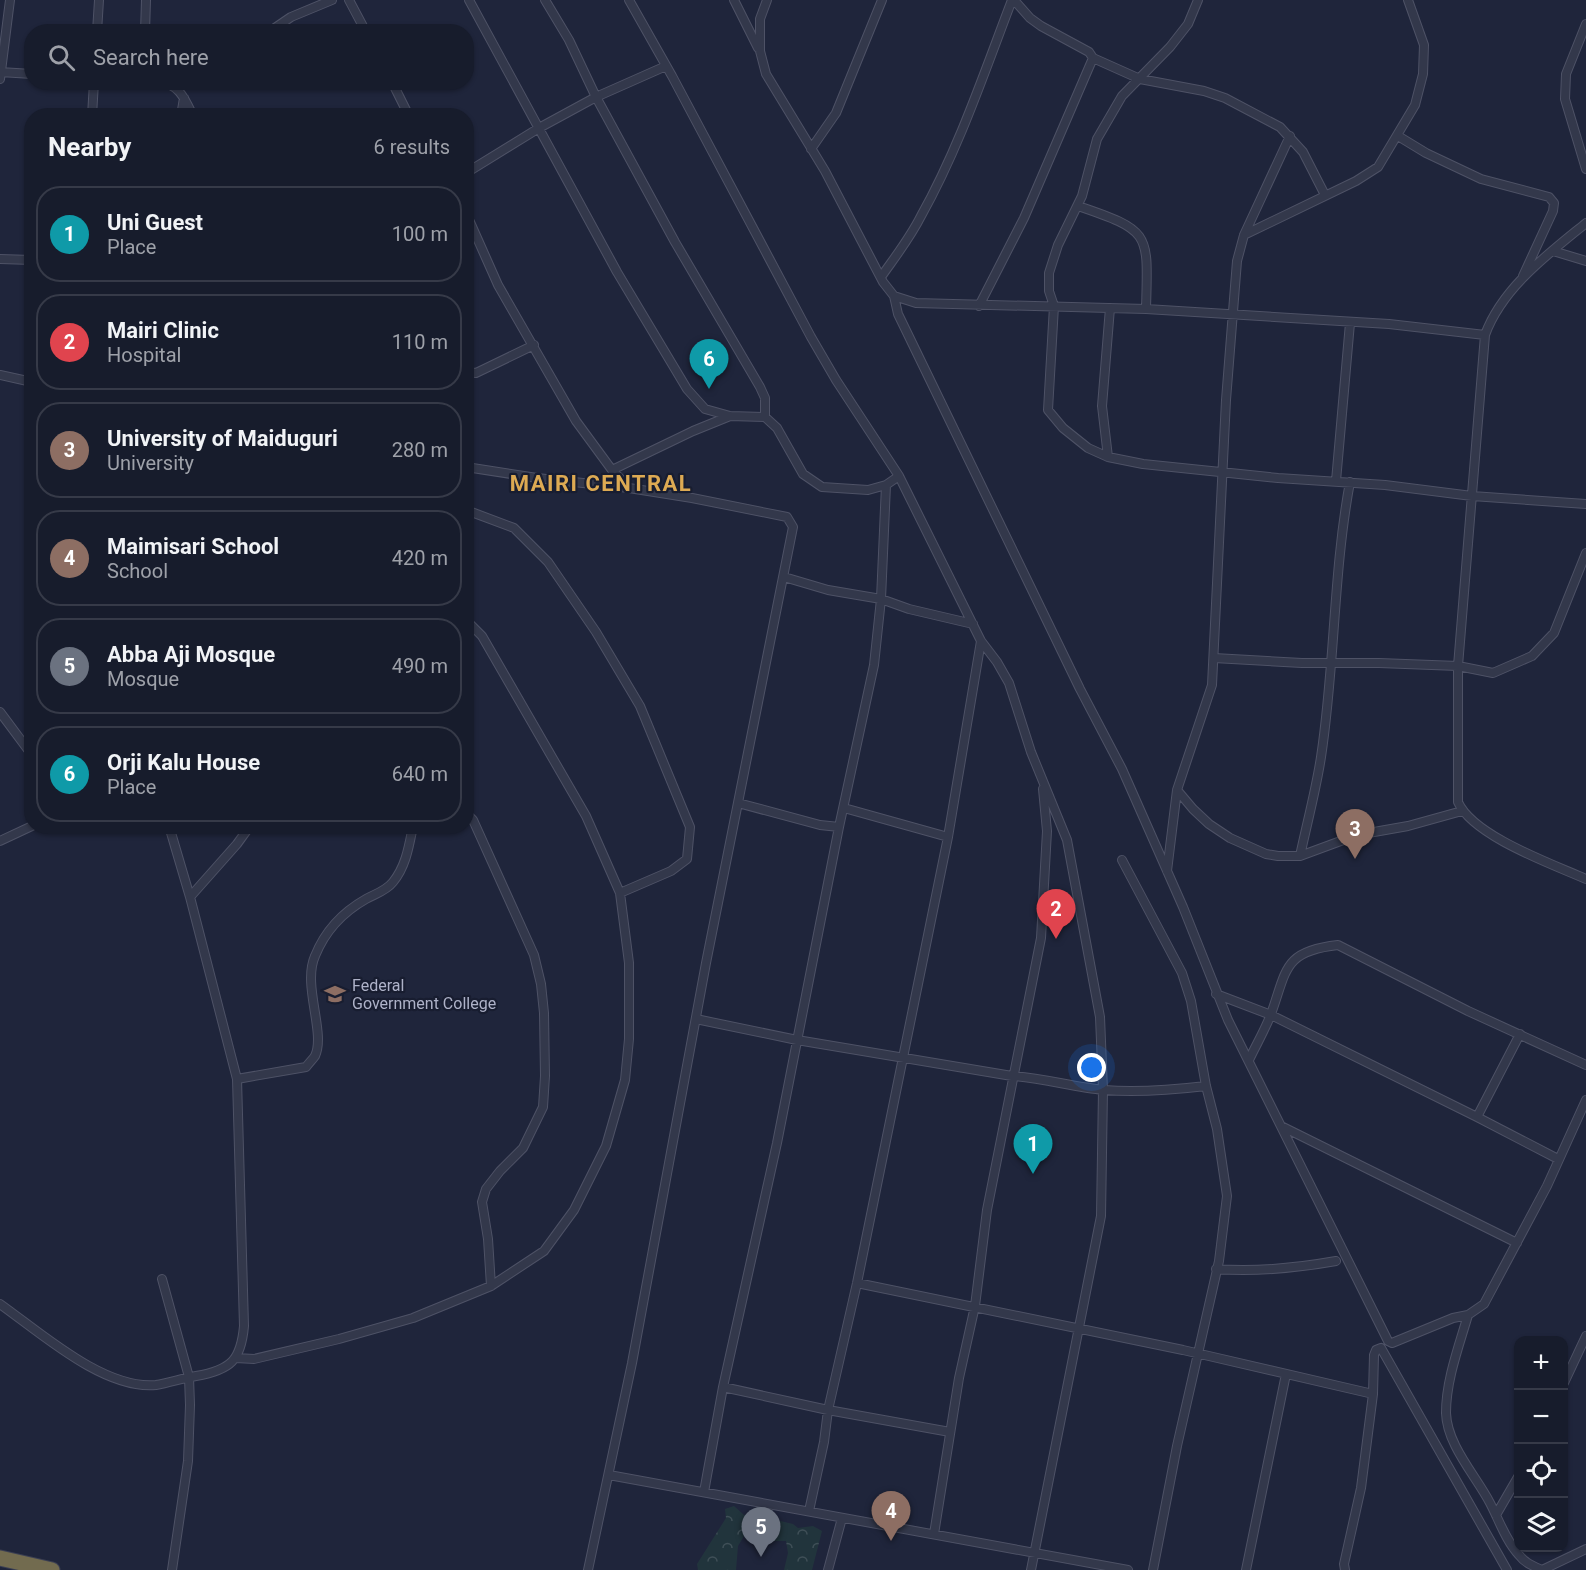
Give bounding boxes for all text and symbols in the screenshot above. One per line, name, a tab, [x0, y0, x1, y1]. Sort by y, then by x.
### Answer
search box	[24, 24, 474, 90]
icon: search	[45, 41, 78, 74]
text: Search here	[93, 45, 209, 70]
text: Nearby	[48, 132, 131, 162]
text: 6 results	[374, 135, 450, 159]
text: Uni Guest	[107, 210, 203, 235]
text: 1	[64, 222, 75, 246]
text: 100 m	[392, 222, 448, 246]
text: Place	[107, 235, 156, 259]
text: Mairi Clinic	[107, 318, 219, 343]
text: 2	[64, 330, 75, 354]
text: 110 m	[392, 330, 448, 354]
pin: 6	[690, 340, 728, 389]
text: Hospital	[107, 343, 181, 367]
text: University of Maiduguri	[107, 426, 338, 451]
text: 3	[64, 438, 75, 462]
text: 280 m	[392, 438, 448, 462]
text: University	[107, 451, 194, 475]
district label: MAIRI CENTRAL	[510, 471, 692, 496]
text: Maimisari School	[107, 534, 279, 559]
text: 4	[64, 546, 75, 570]
text: 420 m	[392, 546, 448, 570]
text: School	[107, 559, 168, 583]
text: Abba Aji Mosque	[107, 642, 275, 667]
text: 5	[64, 654, 75, 678]
text: 490 m	[392, 654, 448, 678]
text: Mosque	[107, 667, 179, 691]
text: Orji Kalu House	[107, 750, 260, 775]
text: 6	[64, 762, 75, 786]
text: 640 m	[392, 762, 448, 786]
text: Place	[107, 775, 156, 799]
pin: 3	[1336, 810, 1374, 859]
pin: 2	[1036, 890, 1076, 939]
place label: Federal Government College	[352, 976, 496, 1013]
school or university icon: Federal Government College	[323, 982, 347, 1006]
your location	[1077, 1053, 1106, 1082]
pin: 1	[1014, 1124, 1052, 1174]
map controls	[1514, 1336, 1568, 1552]
button: +	[1514, 1336, 1568, 1390]
button: −	[1514, 1390, 1568, 1444]
button: locate	[1514, 1444, 1568, 1498]
pin: 4	[872, 1492, 910, 1541]
button: layers	[1514, 1498, 1568, 1552]
pin: 5	[742, 1508, 780, 1557]

